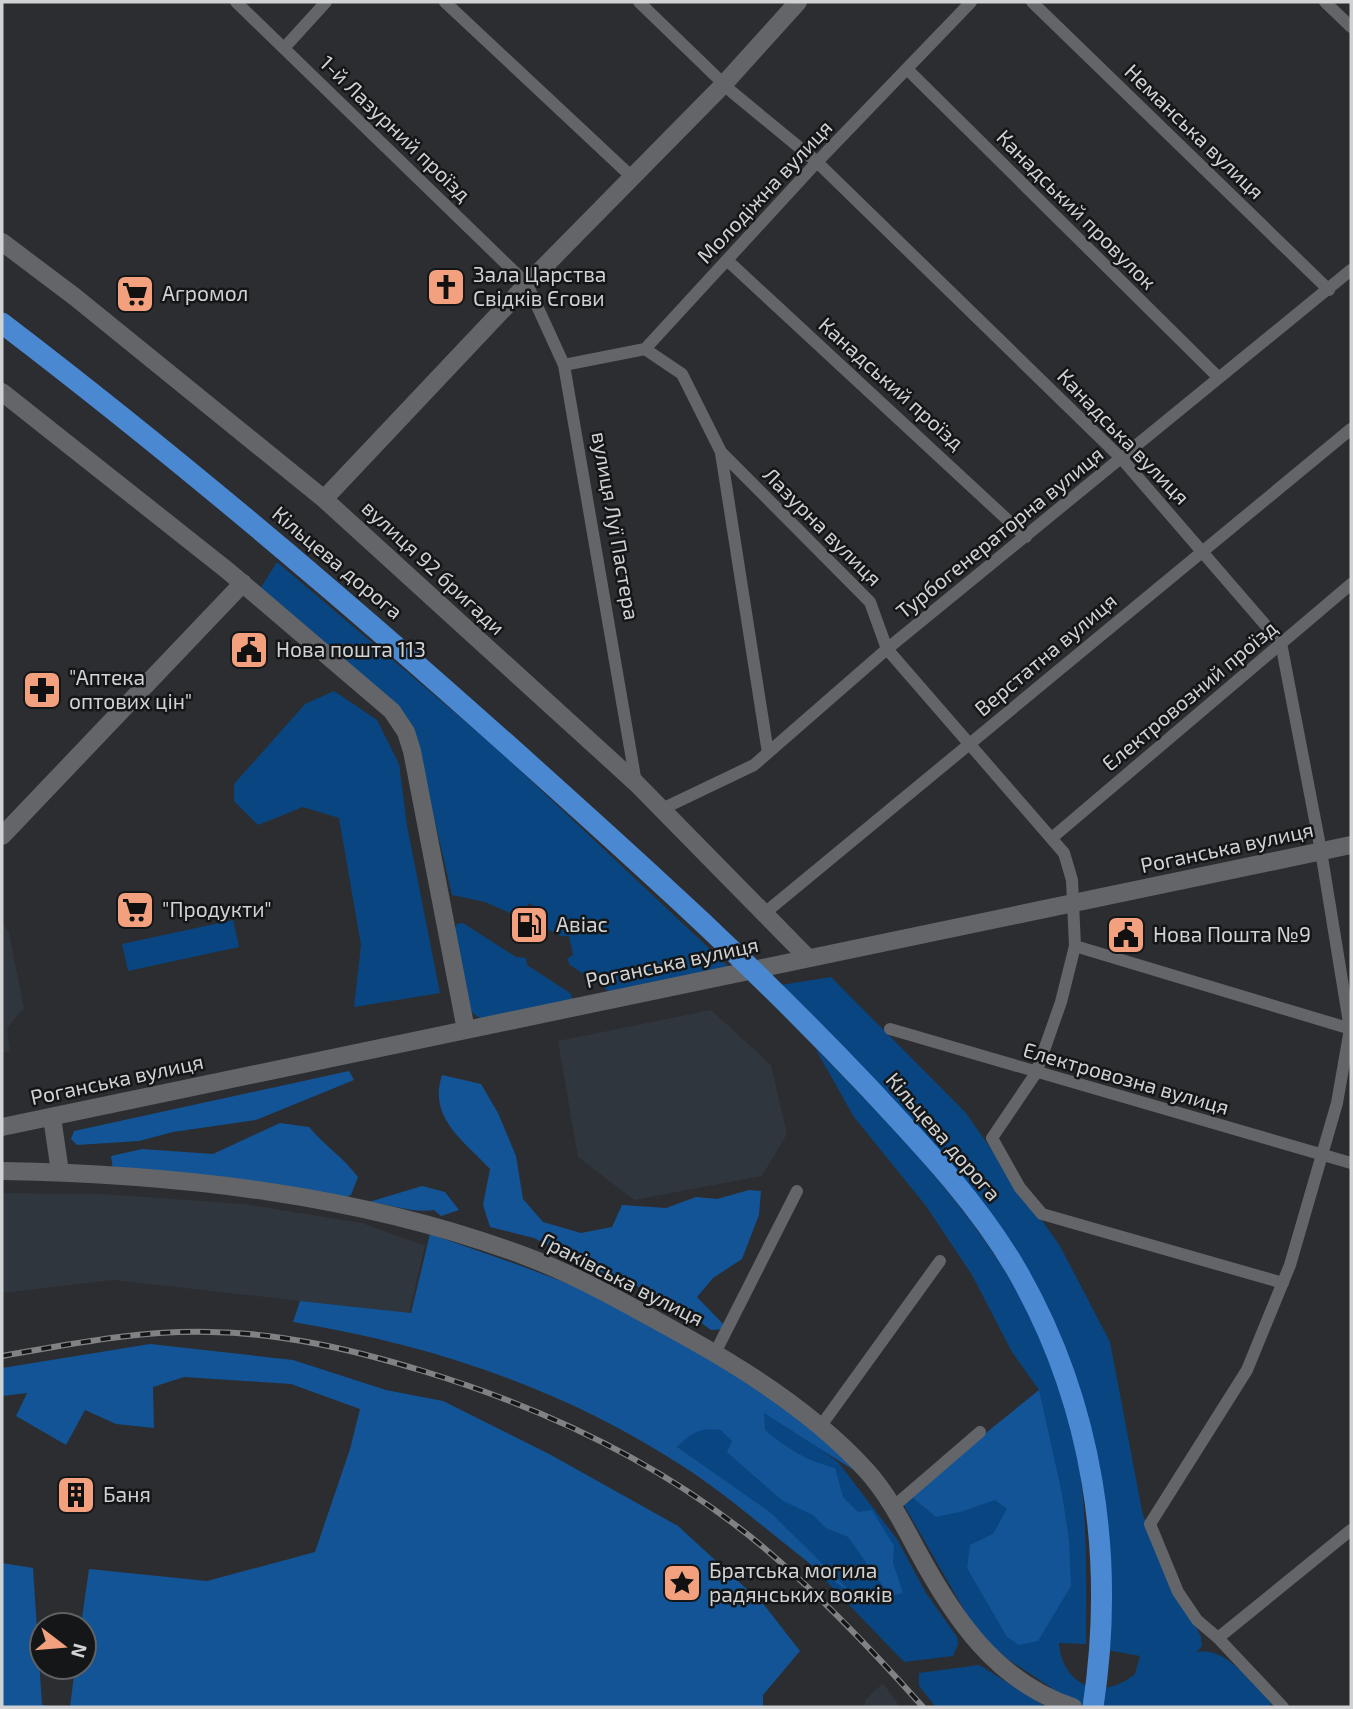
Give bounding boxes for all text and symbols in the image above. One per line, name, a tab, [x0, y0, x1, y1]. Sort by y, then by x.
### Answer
street label: 1-й Лазурний проїзд	[315, 50, 476, 207]
street label: Неманська вулиця	[1120, 58, 1270, 204]
street label: Молодіжна вулиця	[691, 114, 837, 268]
street label: Канадський провулок	[991, 124, 1162, 295]
place label: Зала Царства Свідків Єгови	[473, 261, 606, 310]
church icon: Зала Царства Свідків Єгови	[425, 266, 467, 308]
supermarket icon: Агромол	[114, 273, 156, 315]
place label: Агромол	[162, 280, 248, 305]
street label: Канадський проїзд	[814, 311, 970, 454]
street label: Канадська вулиця	[1052, 363, 1195, 510]
street label: вулиця Луї Пастера	[587, 430, 645, 622]
street label: Турбогенераторна вулиця	[890, 441, 1108, 624]
street label: Лазурна вулиця	[758, 461, 888, 591]
street label: вулиця 92 бригади	[357, 494, 510, 640]
street label: Кільцева дорога	[268, 500, 408, 623]
street label: Верстатна вулиця	[969, 587, 1122, 721]
street label: Електровозний проїзд	[1097, 614, 1281, 775]
public building icon: Нова пошта 113	[228, 629, 270, 671]
place label: Нова пошта 113	[276, 636, 426, 661]
place label: "Аптека оптових цін"	[69, 664, 192, 713]
pharmacy icon: "Аптека оптових цін"	[21, 669, 63, 711]
street label: Роганська вулиця	[1138, 816, 1316, 878]
supermarket icon: "Продукти"	[114, 889, 156, 931]
place label: "Продукти"	[162, 896, 272, 922]
fuel station icon: Авіас	[508, 904, 550, 946]
place label: Авіас	[556, 911, 608, 936]
public building icon: Нова Пошта №9	[1105, 914, 1147, 956]
place label: Нова Пошта №9	[1153, 921, 1311, 946]
street label: Роганська вулиця	[583, 931, 761, 993]
street label: Електровозна вулиця	[1020, 1036, 1232, 1120]
street label: Роганська вулиця	[28, 1048, 206, 1110]
street label: Кільцева дорога	[882, 1067, 1007, 1205]
street label: Граківська вулиця	[537, 1227, 708, 1331]
building icon: Баня	[55, 1474, 97, 1516]
place label: Баня	[103, 1481, 151, 1506]
place label: Братська могила радянських вояків	[709, 1557, 893, 1606]
place icon: Братська могила радянських вояків	[661, 1562, 703, 1604]
north arrow	[28, 1611, 98, 1681]
text: N	[67, 1641, 93, 1661]

